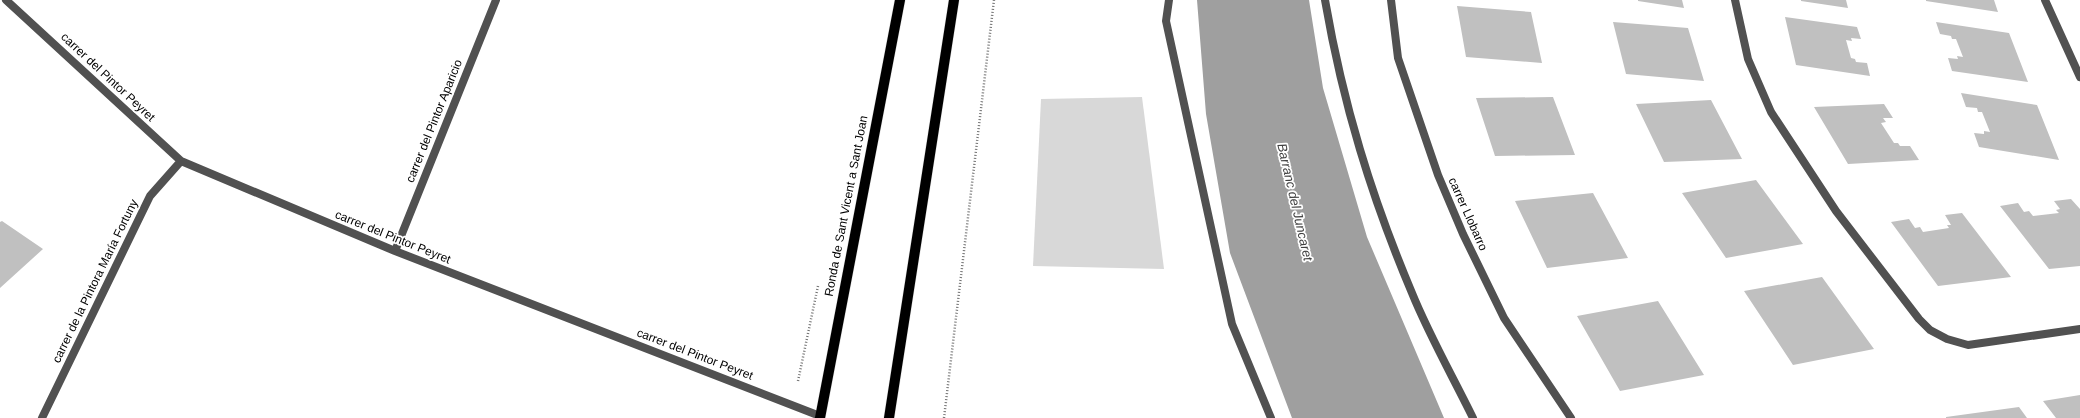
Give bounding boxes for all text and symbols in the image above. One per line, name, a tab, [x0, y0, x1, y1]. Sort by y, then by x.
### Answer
street label: carrer del Pintor Peyret	[58, 30, 158, 125]
street label: carrer del Pintor Aparicio	[403, 57, 465, 185]
street label: Ronda de Sant Vicent a Sant Joan	[822, 114, 870, 298]
water label: Barranc del Juncaret	[1274, 142, 1316, 263]
street label: carrer Llobarro	[1446, 175, 1491, 253]
street label: carrer de la Pintora María Fortuny	[49, 197, 141, 365]
street label: carrer del Pintor Peyret	[333, 207, 453, 267]
street label: carrer del Pintor Peyret	[635, 325, 756, 383]

